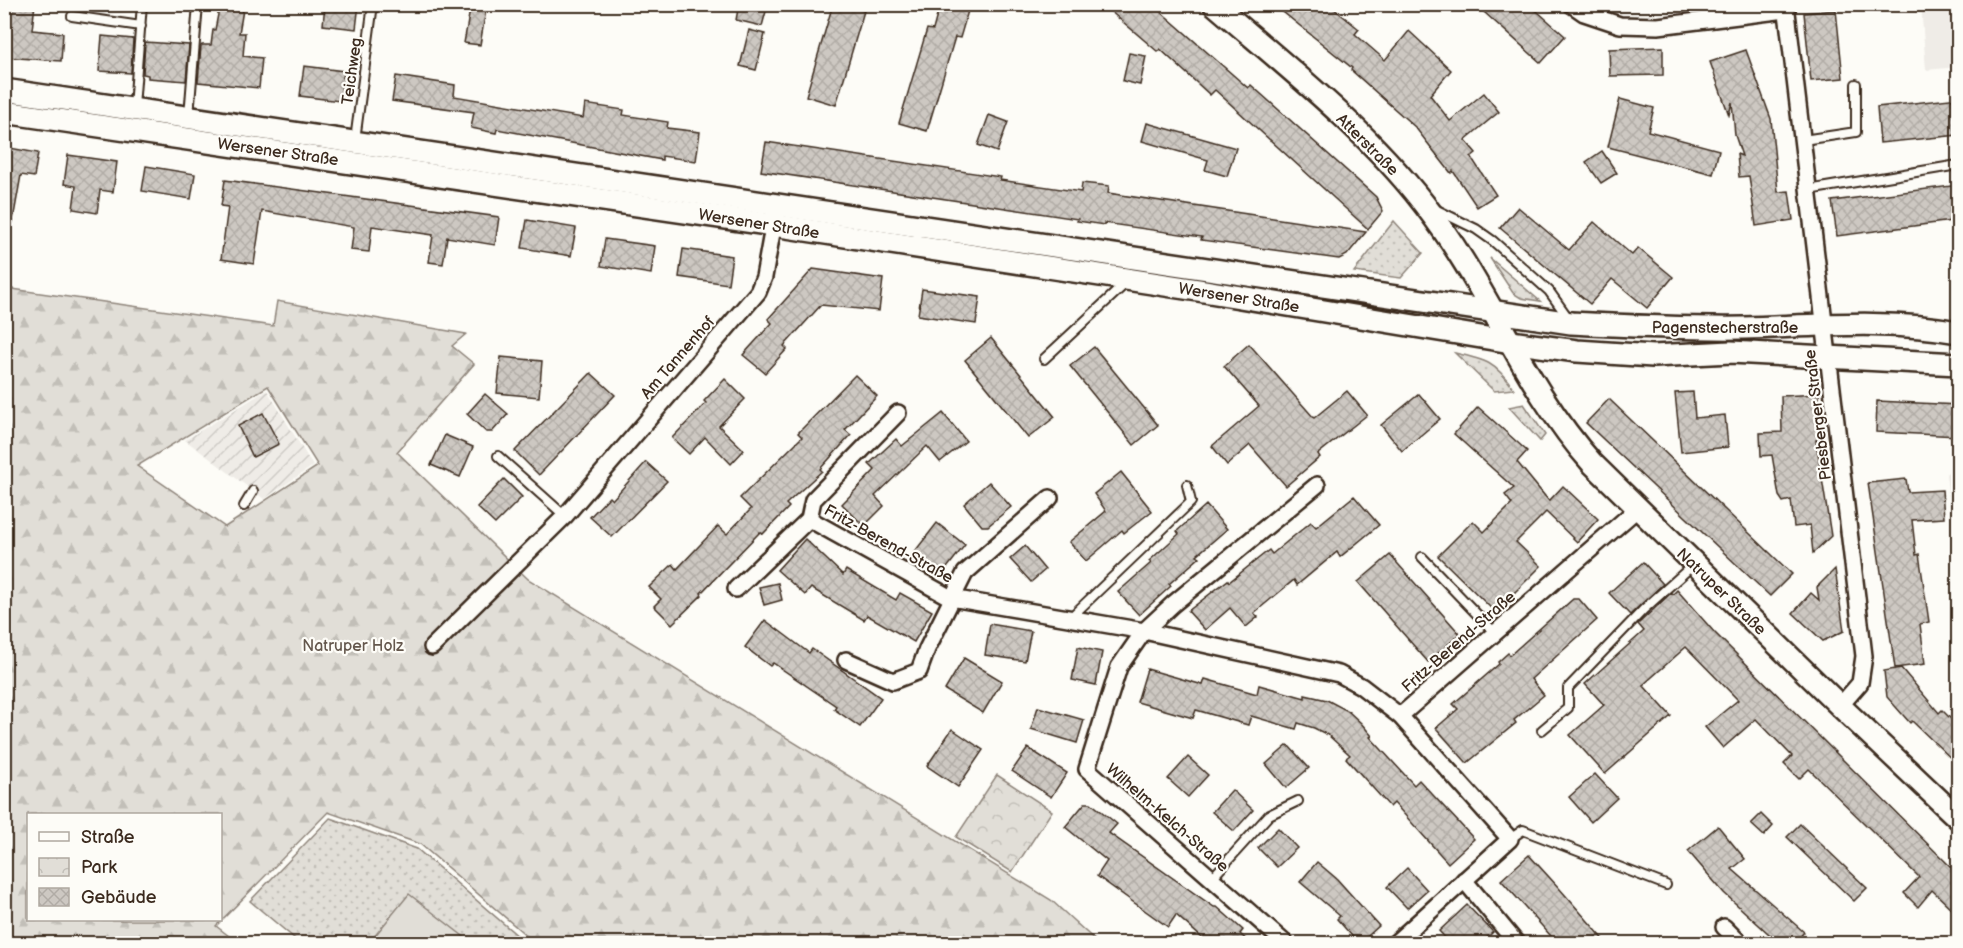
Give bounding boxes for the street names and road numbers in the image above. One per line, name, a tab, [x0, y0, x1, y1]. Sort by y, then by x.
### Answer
street label: Teichweg	[338, 36, 367, 106]
street label: Atterstraße	[1332, 110, 1402, 180]
street label: Wersener Straße	[216, 135, 340, 170]
street label: Wersener Straße	[697, 206, 821, 243]
street label: Wersener Straße	[1177, 280, 1301, 317]
street label: Am Tannenhof	[637, 313, 719, 403]
street label: Pagenstecherstraße	[1652, 319, 1799, 338]
street label: Piesberger Straße	[1801, 348, 1836, 481]
street label: Fritz-Berend-Straße	[821, 501, 956, 588]
street label: Natruper Straße	[1672, 545, 1770, 640]
street label: Fritz-Berend-Straße	[1398, 587, 1520, 697]
street label: Wilhelm-Kelch-Straße	[1102, 760, 1232, 877]

